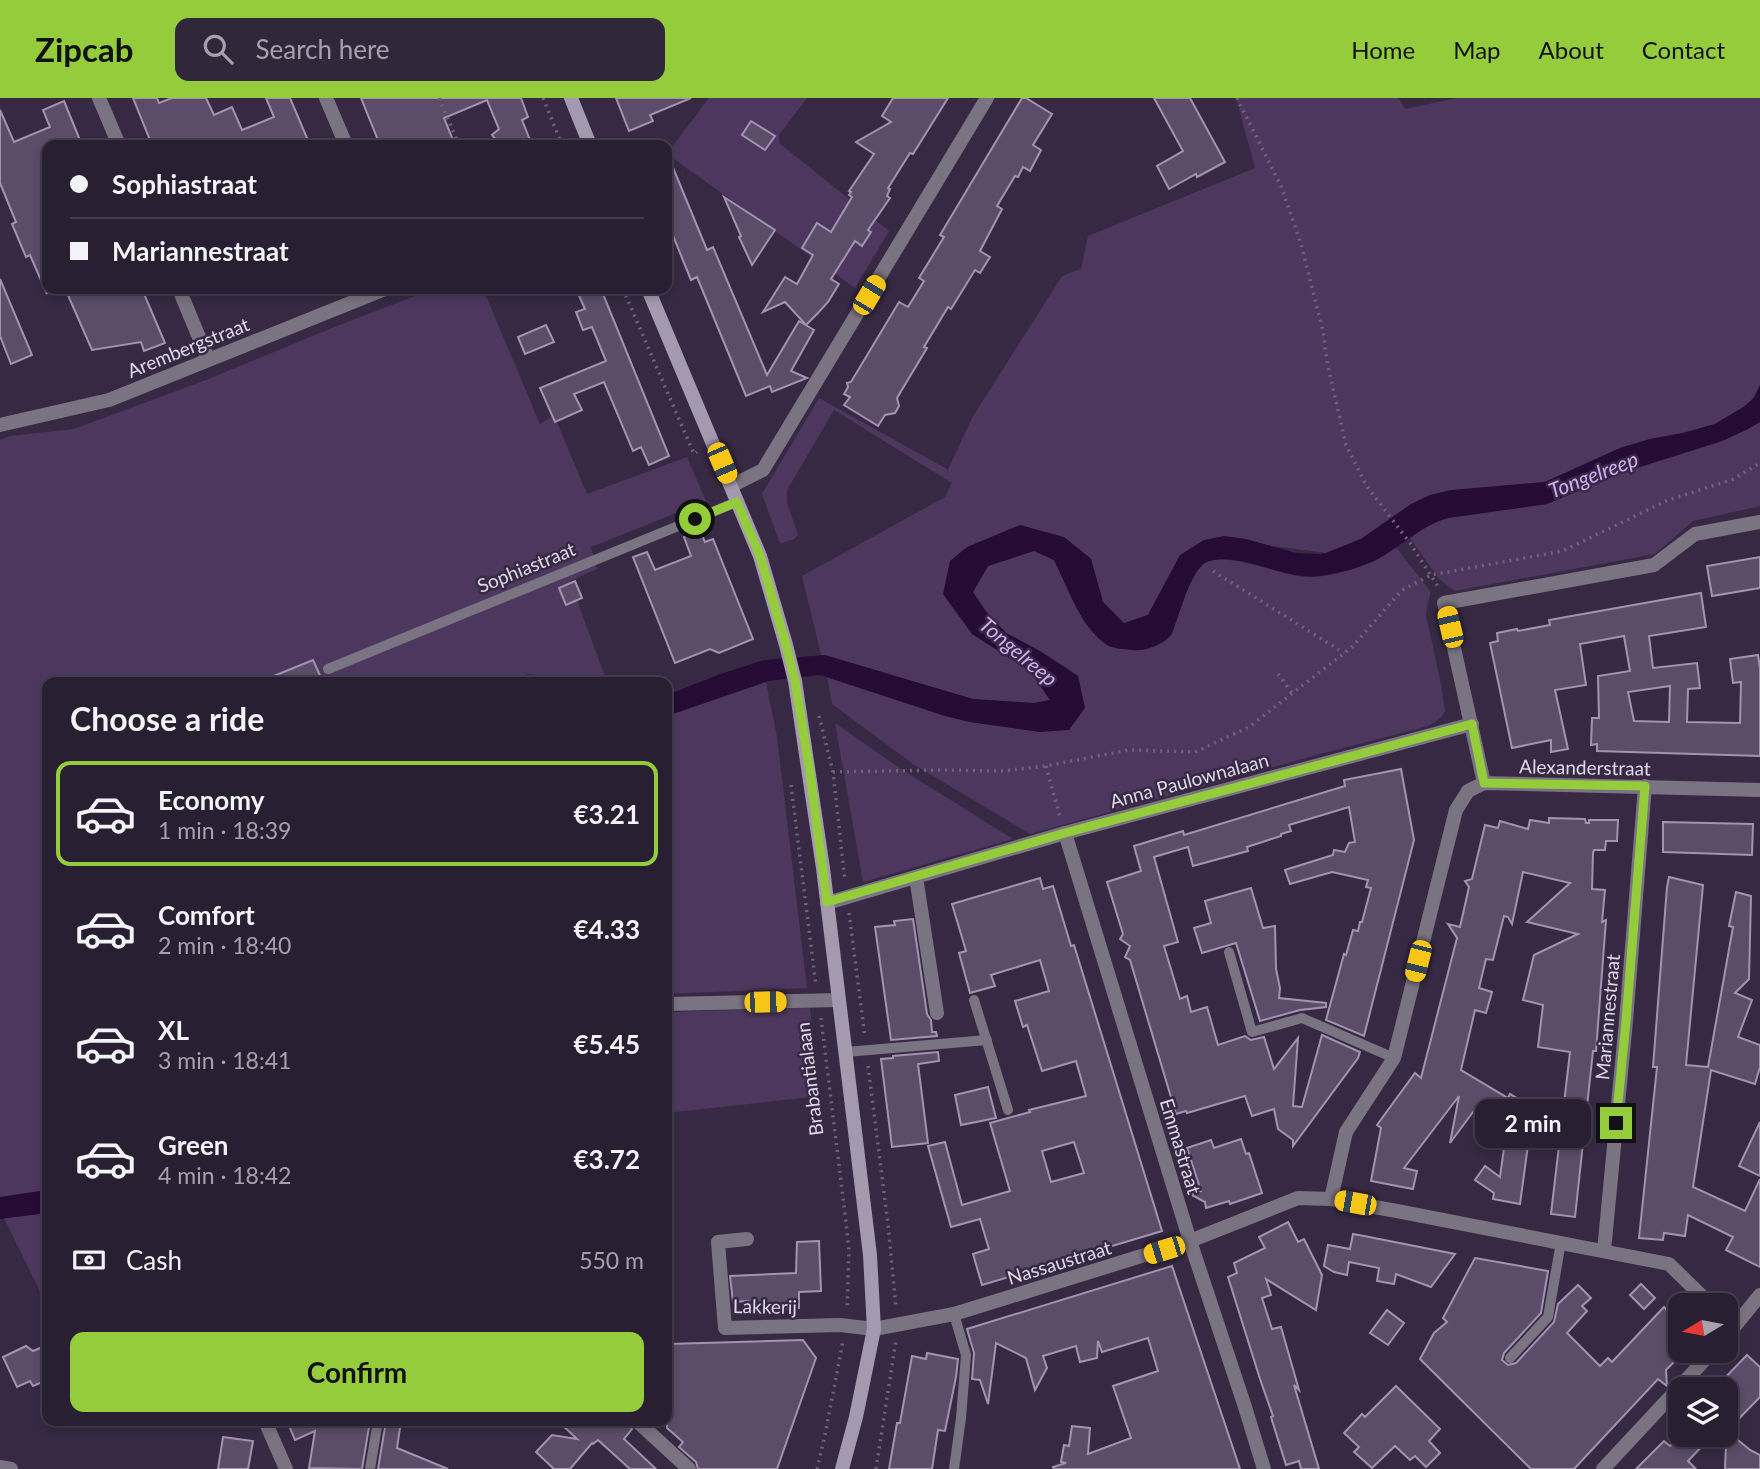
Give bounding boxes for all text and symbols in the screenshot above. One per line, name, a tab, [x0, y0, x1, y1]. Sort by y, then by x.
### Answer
search box	[175, 18, 665, 81]
text: Zipcab	[35, 29, 133, 69]
icon: search	[199, 30, 237, 68]
text: Search here	[255, 33, 390, 65]
text: Home	[1351, 35, 1415, 64]
text: Map	[1453, 35, 1501, 64]
text: About	[1539, 35, 1604, 64]
text: Contact	[1642, 35, 1725, 64]
text: Sophiastraat	[112, 168, 257, 200]
text: Mariannestraat	[112, 235, 289, 267]
car	[850, 272, 889, 318]
street label: Arembergstraat	[124, 312, 253, 382]
car	[705, 440, 740, 486]
water label: Tongelreep	[1545, 446, 1641, 502]
route start	[679, 503, 711, 535]
street label: Sophiastraat	[474, 537, 579, 597]
car	[1436, 604, 1465, 650]
water label: Tongelreep	[975, 611, 1063, 691]
text: Choose a ride	[70, 699, 264, 738]
street label: Anna Paulownalaan	[1107, 748, 1271, 812]
street label: Alexanderstraat	[1519, 754, 1651, 780]
icon: car	[74, 782, 137, 845]
text: Economy	[158, 784, 264, 816]
text: €3.21	[574, 798, 640, 830]
text: 1 min · 18:39	[158, 816, 291, 844]
icon: car	[74, 897, 137, 960]
text: Comfort	[158, 899, 255, 931]
text: €4.33	[574, 913, 640, 945]
text: 2 min · 18:40	[158, 931, 291, 959]
car	[1403, 938, 1434, 984]
street label: Mariannestraat	[1590, 953, 1624, 1081]
car	[744, 991, 787, 1013]
icon: car	[74, 1012, 137, 1075]
text: XL	[158, 1014, 189, 1046]
street label: Brabantialaan	[791, 1021, 827, 1137]
text: €5.45	[574, 1028, 640, 1060]
text: 3 min · 18:41	[158, 1046, 291, 1074]
street label: Emmastraat	[1156, 1095, 1206, 1197]
callout: 2 min	[1476, 1098, 1592, 1148]
route end	[1600, 1107, 1632, 1139]
text: 2 min	[1504, 1109, 1562, 1137]
icon: car	[74, 1127, 137, 1190]
text: Green	[158, 1129, 228, 1161]
text: €3.72	[574, 1143, 640, 1175]
text: 4 min · 18:42	[158, 1161, 291, 1189]
car	[1333, 1189, 1378, 1217]
car	[1141, 1234, 1188, 1266]
street label: Nassaustraat	[1004, 1235, 1114, 1289]
icon: cash	[70, 1241, 108, 1279]
text: Cash	[126, 1244, 182, 1276]
text: 550 m	[579, 1246, 644, 1274]
north arrow	[1668, 1293, 1738, 1363]
map controls	[1668, 1293, 1738, 1447]
street label: Lakkerij	[733, 1294, 797, 1318]
button: Confirm	[70, 1332, 644, 1412]
button: layers	[1668, 1377, 1738, 1447]

